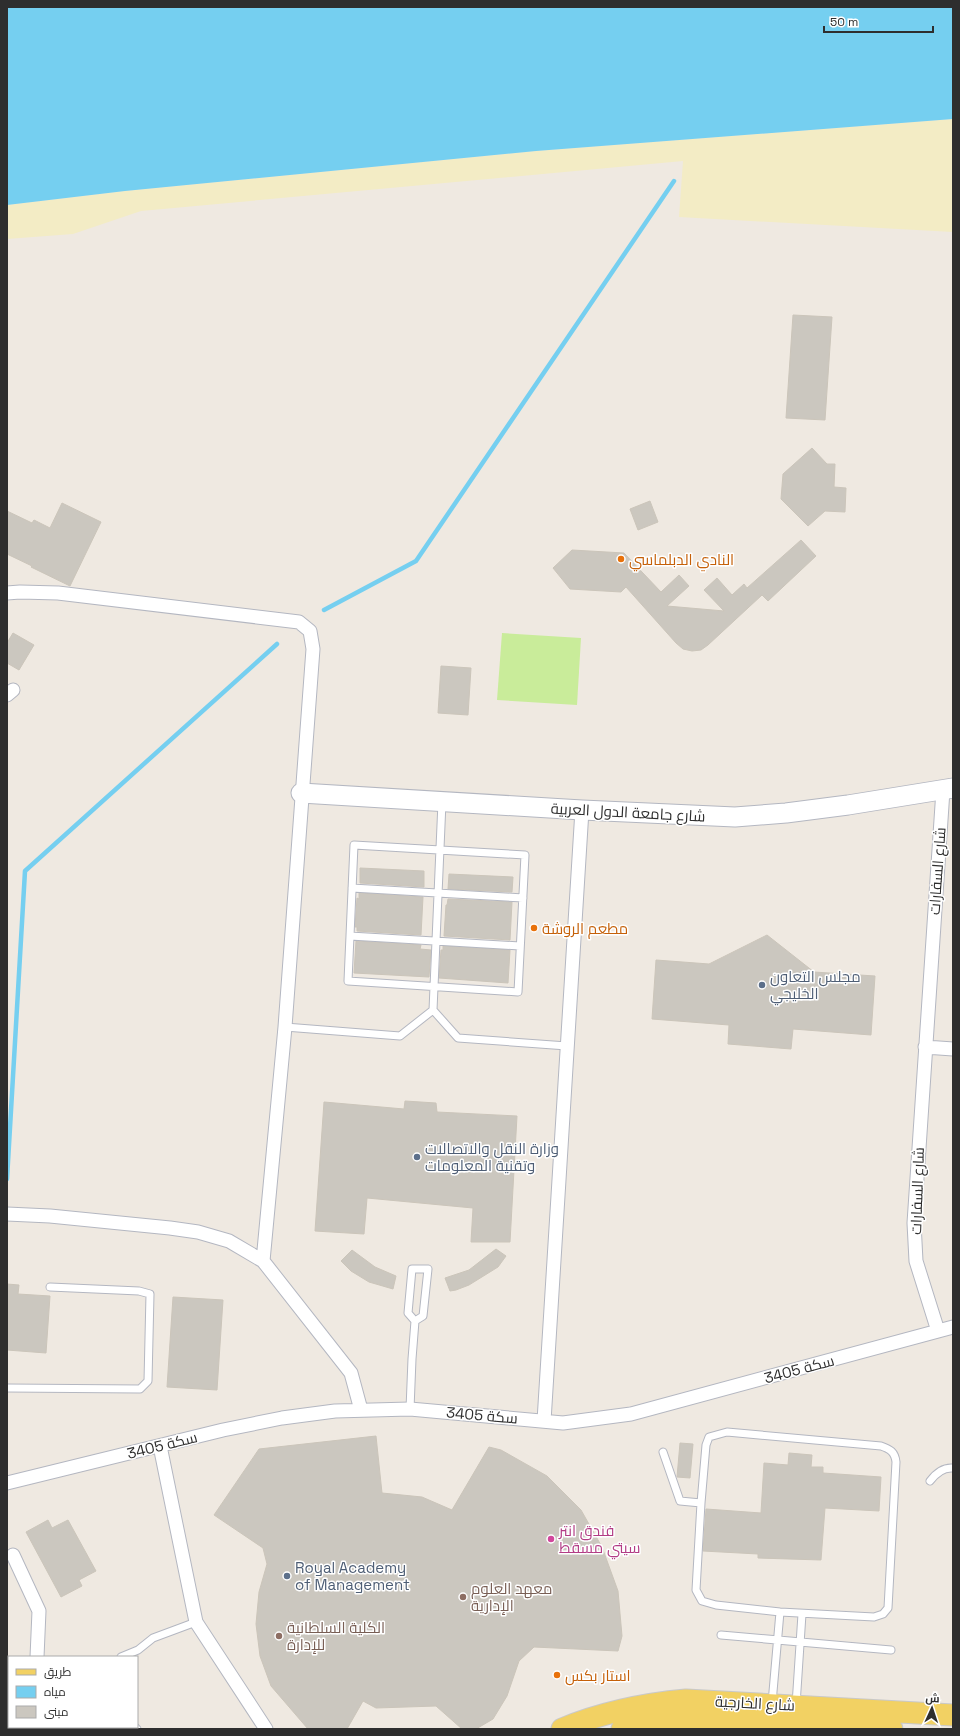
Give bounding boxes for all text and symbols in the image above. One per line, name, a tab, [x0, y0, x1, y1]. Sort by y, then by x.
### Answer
scale bar	[824, 8, 933, 34]
text: 50 m	[830, 14, 858, 30]
place label: النادي الدبلماسي	[629, 550, 734, 572]
marker: النادي الدبلماسي	[616, 554, 626, 564]
street label: شارع جامعة الدول العربية	[550, 798, 706, 828]
street label: شارع السفارات	[924, 827, 952, 916]
place label: مطعم الروشة	[542, 919, 628, 939]
marker: مطعم الروشة	[529, 923, 539, 933]
place label: مجلس التعاون الخليجي	[770, 967, 861, 1006]
marker: مجلس التعاون الخليجي	[757, 980, 767, 990]
place label: وزارة النقل والاتصالات وتقنية المعلومات	[425, 1139, 559, 1175]
street label: شارع السفارات	[906, 1147, 930, 1235]
marker: وزارة النقل والاتصالات وتقنية المعلومات	[412, 1152, 422, 1162]
street label: سكة 3405	[762, 1351, 836, 1387]
street label: سكة 3405	[445, 1402, 519, 1428]
street label: سكة 3405	[125, 1427, 199, 1463]
place label: فندق انتر سيتي مسقط	[558, 1521, 640, 1560]
marker: فندق انتر سيتي مسقط	[546, 1534, 556, 1544]
place label: Royal Academy of Management	[295, 1558, 410, 1594]
marker: Royal Academy of Management	[282, 1571, 292, 1581]
place label: معهد العلوم الإدارية	[471, 1579, 552, 1615]
marker: معهد العلوم الإدارية	[458, 1592, 468, 1602]
place label: الكلية السلطانية للإدارة	[287, 1618, 385, 1654]
marker: الكلية السلطانية للإدارة	[274, 1631, 284, 1641]
legend	[8, 1656, 138, 1728]
text: طريق	[44, 1664, 72, 1680]
place label: استار بكس	[565, 1666, 631, 1686]
marker: استار بكس	[552, 1670, 562, 1680]
text: مياه	[44, 1684, 66, 1700]
north arrow	[912, 1688, 952, 1728]
street label: شارع الخارجية	[715, 1691, 795, 1717]
text: ش	[925, 1691, 940, 1705]
text: مبنى	[44, 1704, 69, 1720]

